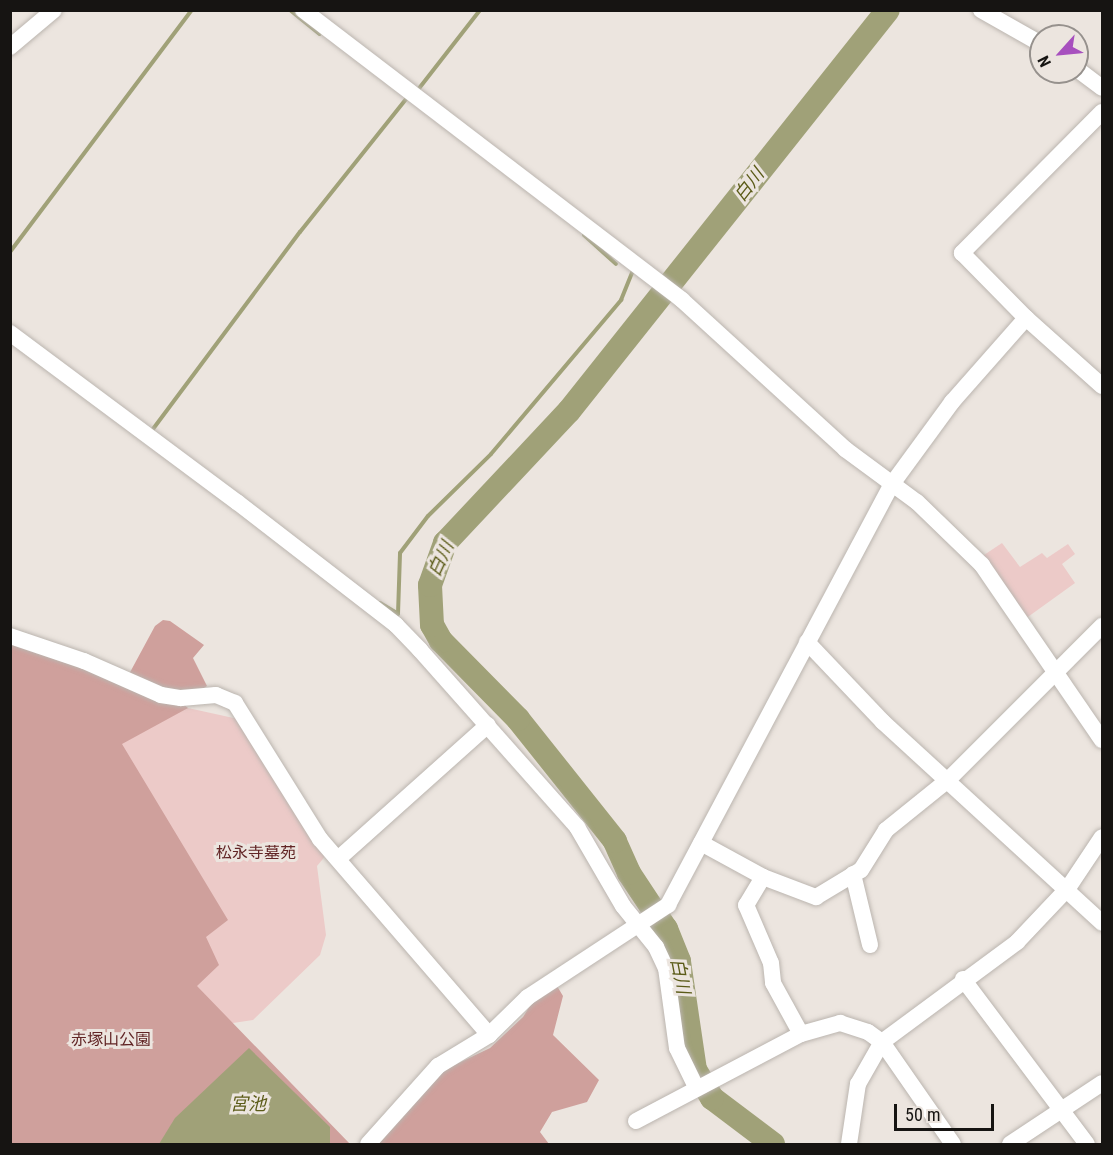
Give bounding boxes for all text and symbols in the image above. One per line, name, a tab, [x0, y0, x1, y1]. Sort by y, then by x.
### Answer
north arrow	[1029, 24, 1089, 84]
text: N	[1034, 53, 1055, 70]
water label: 白川	[729, 164, 769, 206]
water label: 白川	[424, 538, 458, 580]
park label: 松永寺墓苑	[216, 843, 296, 863]
water label: 白川	[666, 956, 694, 996]
park label: 赤塚山公園	[71, 1030, 151, 1050]
scale bar	[897, 1092, 998, 1130]
water label: 宮池	[230, 1093, 266, 1115]
text: 50 m	[905, 1104, 940, 1125]

